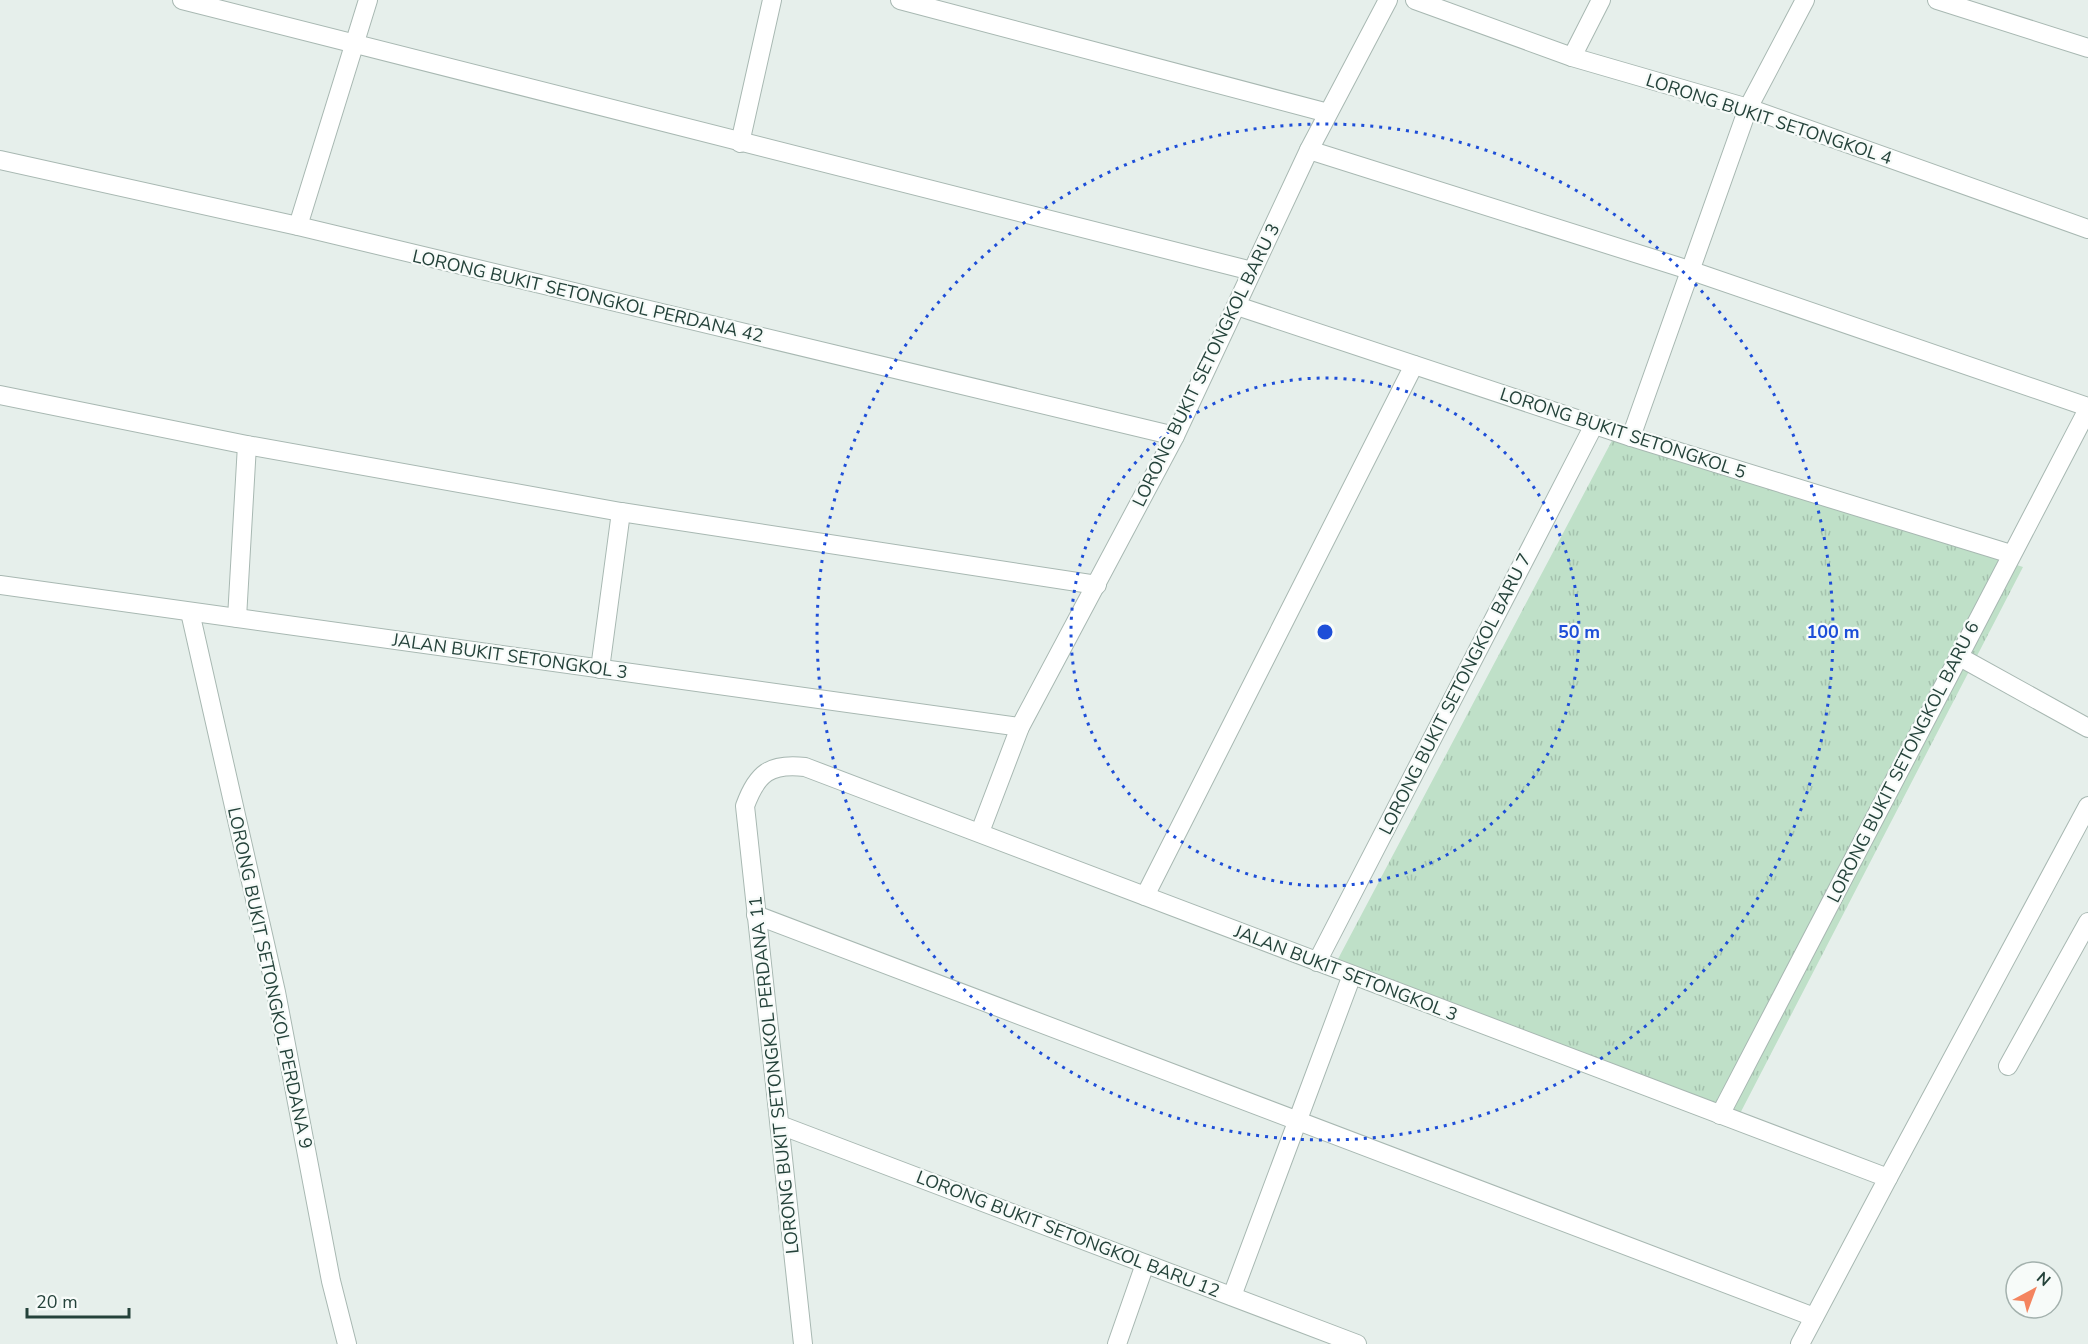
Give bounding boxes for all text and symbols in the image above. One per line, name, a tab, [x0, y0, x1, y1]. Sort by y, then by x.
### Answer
street label: LORONG BUKIT SETONGKOL 4	[1643, 68, 1895, 170]
street label: LORONG BUKIT SETONGKOL BARU 3	[1127, 219, 1285, 511]
street label: LORONG BUKIT SETONGKOL PERDANA 42	[410, 244, 766, 348]
street label: LORONG BUKIT SETONGKOL 5	[1497, 382, 1749, 484]
street label: LORONG BUKIT SETONGKOL BARU 7	[1373, 549, 1537, 839]
street label: LORONG BUKIT SETONGKOL BARU 6	[1821, 617, 1985, 907]
text: 50 m	[1558, 620, 1600, 644]
text: 100 m	[1806, 620, 1860, 644]
centre of rings	[1315, 622, 1335, 642]
street label: JALAN BUKIT SETONGKOL 3	[390, 627, 629, 684]
street label: LORONG BUKIT SETONGKOL PERDANA 9	[222, 805, 318, 1151]
street label: LORONG BUKIT SETONGKOL PERDANA 11	[743, 895, 805, 1255]
street label: JALAN BUKIT SETONGKOL 3	[1230, 919, 1461, 1027]
street label: LORONG BUKIT SETONGKOL BARU 12	[913, 1165, 1223, 1303]
north arrow	[2004, 1260, 2064, 1320]
text: N	[2031, 1267, 2055, 1292]
scale bar	[27, 1281, 129, 1319]
text: 20 m	[36, 1290, 78, 1314]

